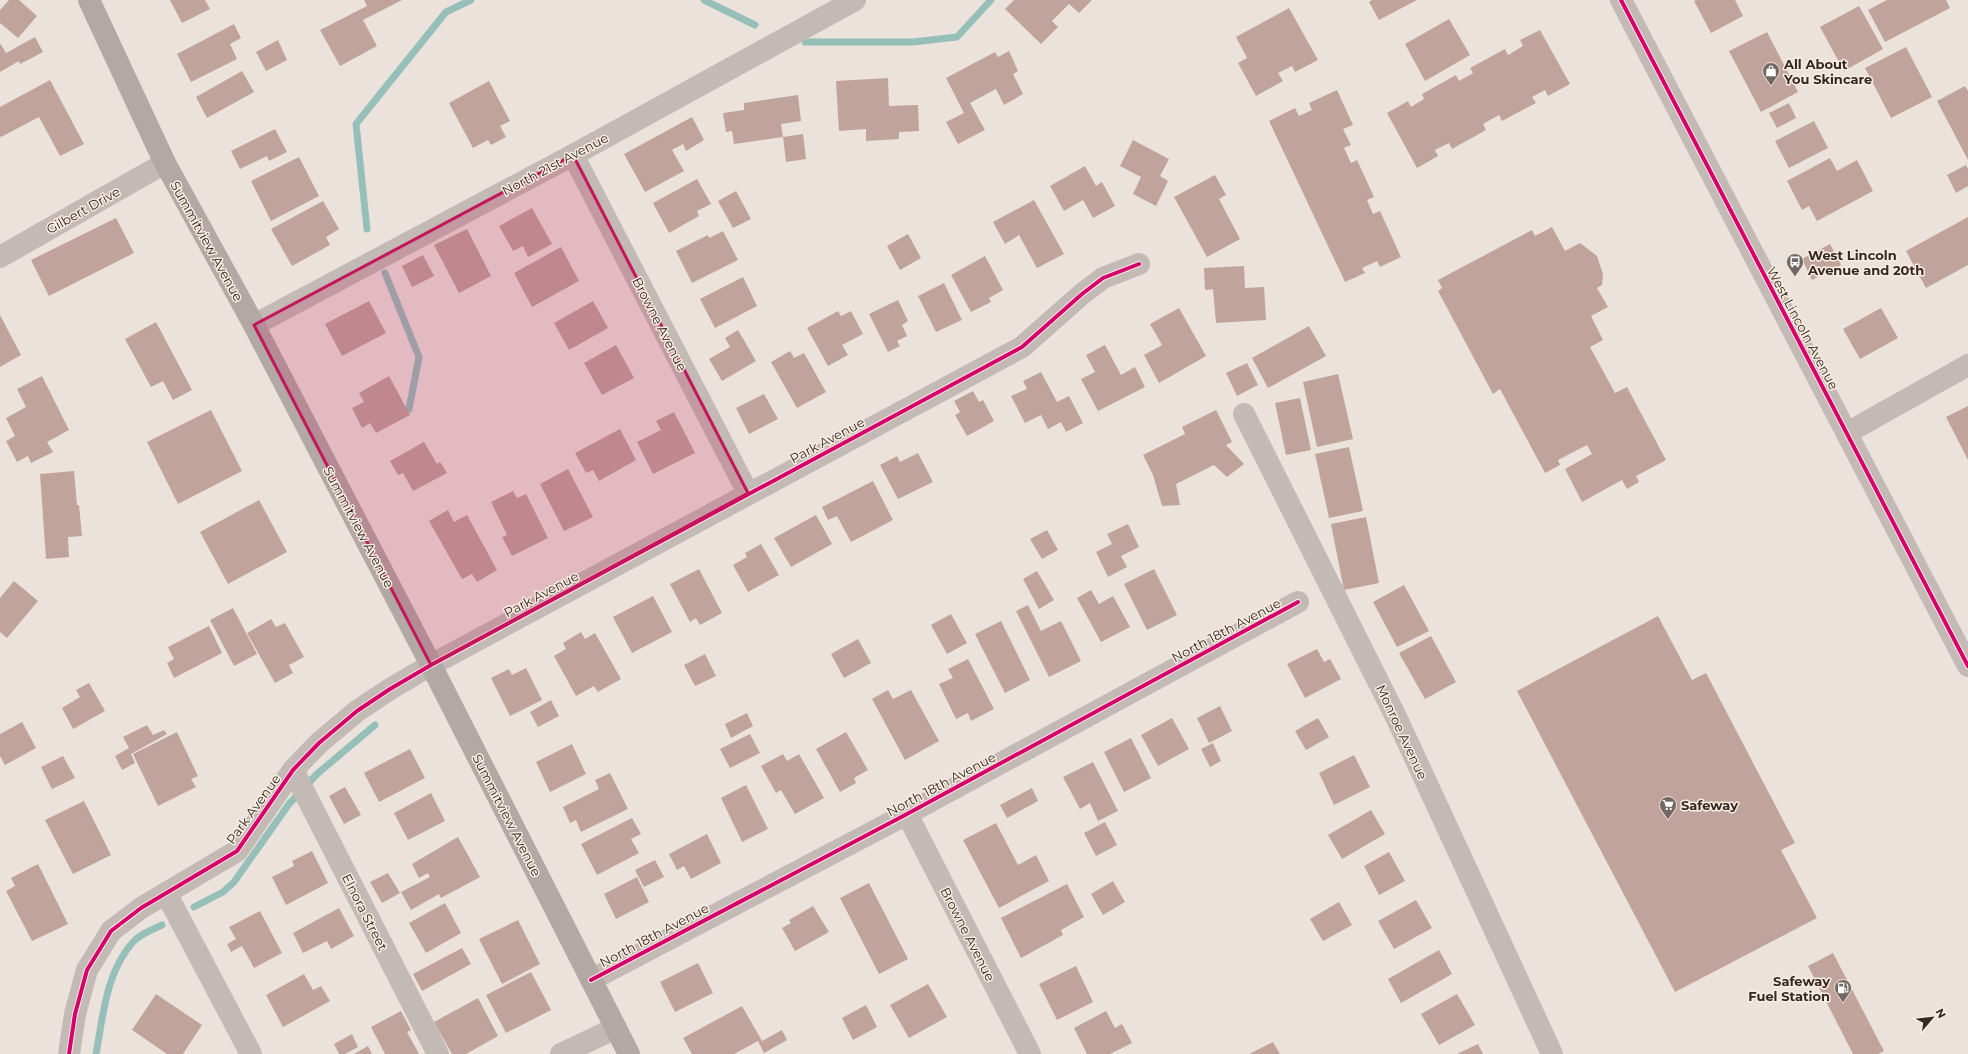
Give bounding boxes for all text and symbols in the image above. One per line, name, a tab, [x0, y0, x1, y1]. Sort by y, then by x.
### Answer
place label: All About You Skincare	[1783, 56, 1872, 87]
shop icon: All About You Skincare	[1761, 61, 1781, 86]
street label: North 21st Avenue	[499, 129, 611, 199]
street label: Summitview Avenue	[167, 178, 247, 304]
street label: Gilbert Drive	[43, 183, 123, 237]
place label: West Lincoln Avenue and 20th	[1807, 247, 1924, 278]
bus stop icon: West Lincoln Avenue and 20th	[1785, 252, 1805, 277]
street label: West Lincoln Avenue	[1764, 264, 1842, 392]
street label: Browne Avenue	[629, 274, 691, 374]
street label: Park Avenue	[787, 414, 867, 466]
street label: Summitview Avenue	[320, 464, 398, 590]
street label: Park Avenue	[501, 568, 581, 620]
street label: North 18th Avenue	[1169, 594, 1283, 665]
street label: Monroe Avenue	[1373, 682, 1431, 782]
street label: North 18th Avenue	[884, 748, 998, 819]
street label: Summitview Avenue	[469, 751, 545, 879]
street label: Park Avenue	[222, 771, 284, 847]
supermarket icon: Safeway	[1658, 795, 1678, 820]
place label: Safeway	[1681, 797, 1738, 813]
street label: Elnora Street	[339, 871, 391, 953]
street label: Browne Avenue	[937, 884, 999, 984]
street label: North 18th Avenue	[597, 899, 711, 970]
place label: Safeway Fuel Station	[1748, 973, 1830, 1004]
fuel station icon: Safeway Fuel Station	[1833, 978, 1853, 1003]
north arrow	[1912, 998, 1952, 1038]
text: N	[1933, 1006, 1949, 1021]

